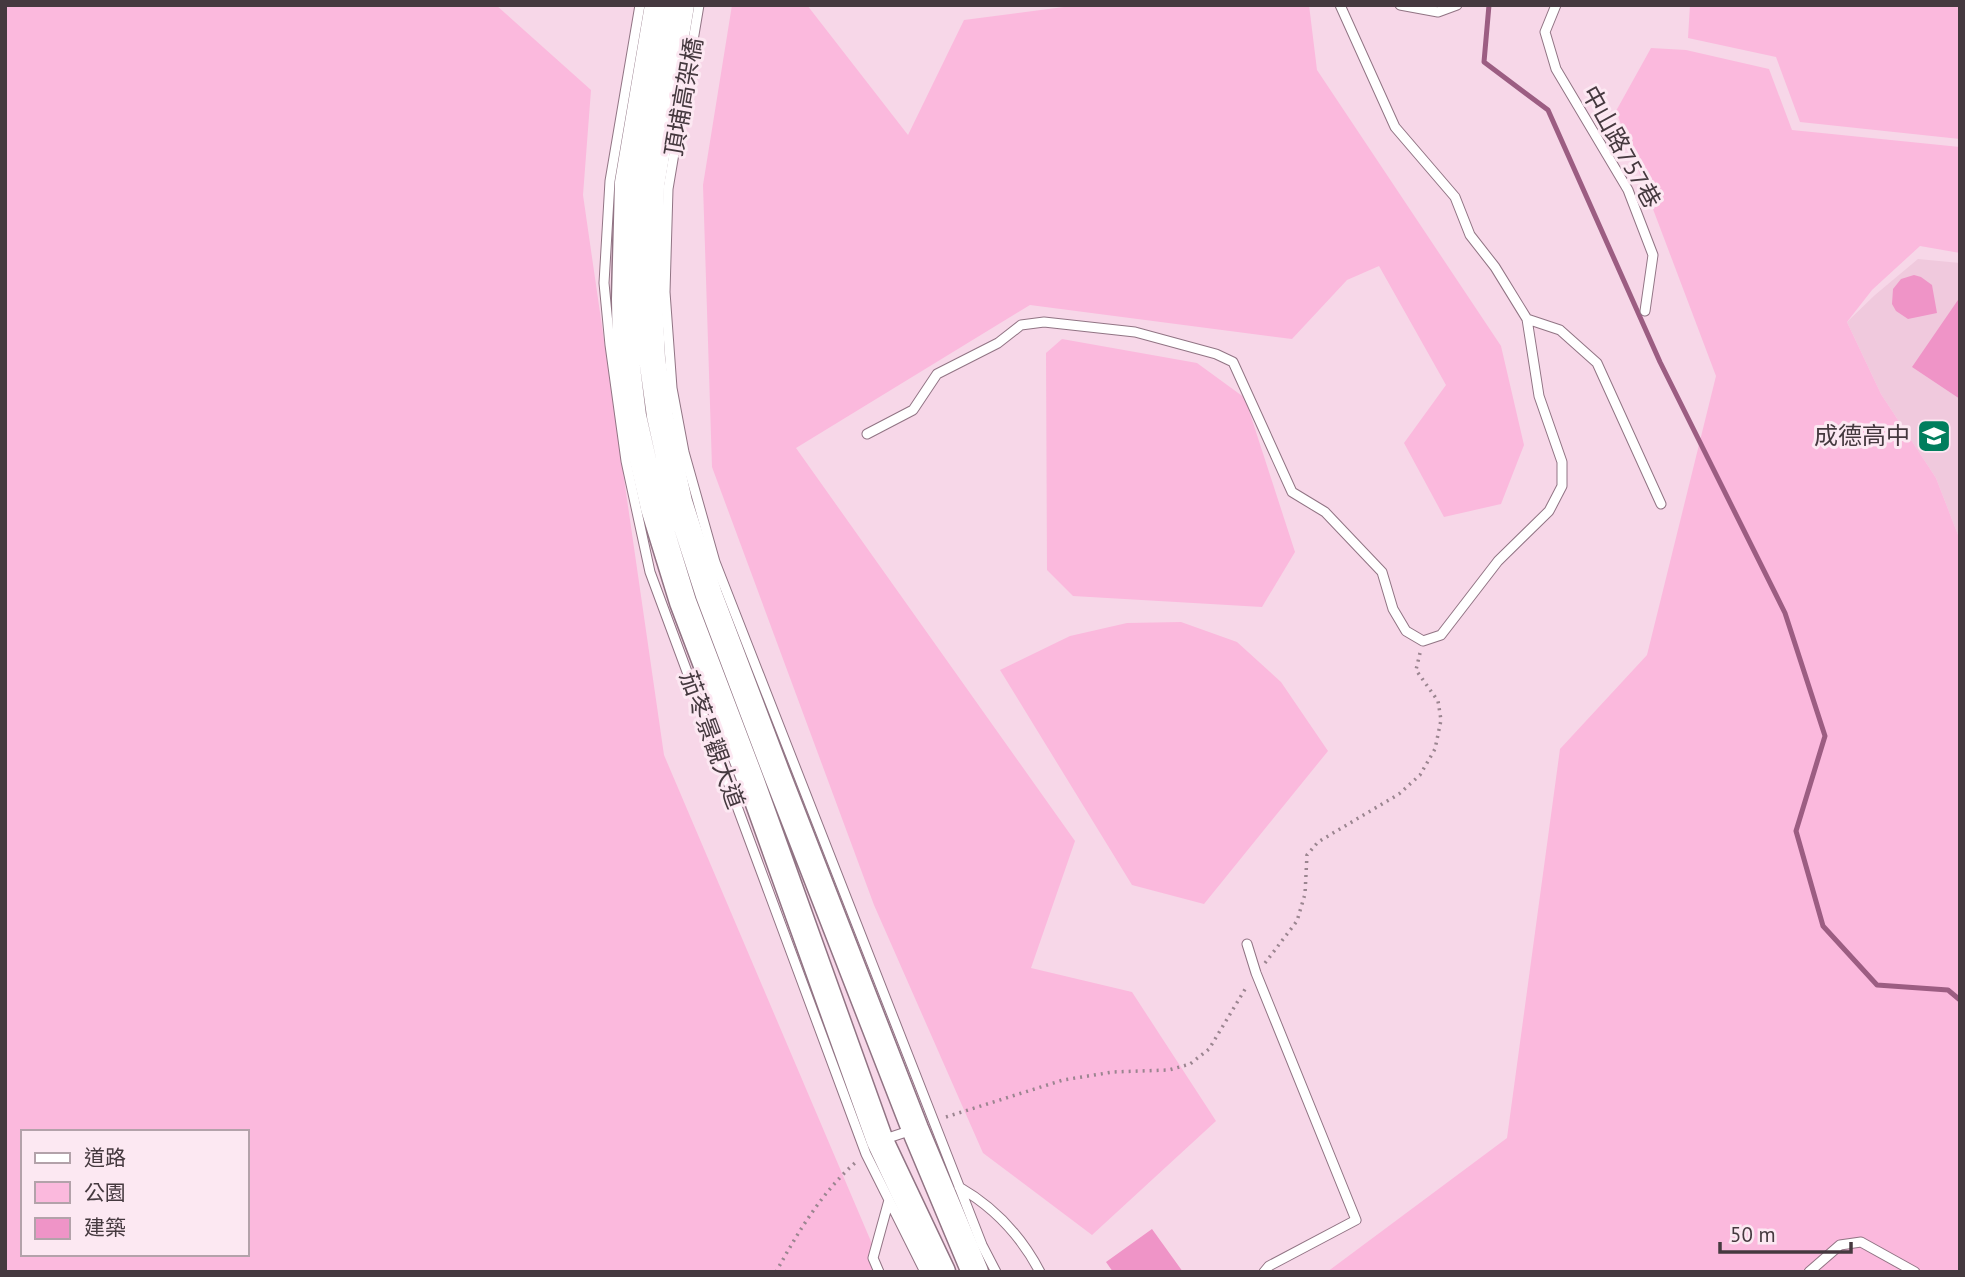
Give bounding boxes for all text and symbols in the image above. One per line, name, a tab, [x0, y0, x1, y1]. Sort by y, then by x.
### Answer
street label: 頂埔高架橋	[658, 35, 709, 159]
street label: 中山路757巷	[1575, 80, 1668, 213]
school or university icon: 成德高中	[1915, 417, 1953, 455]
place label: 成德高中	[1814, 420, 1910, 451]
street label: 茄苳景觀大道	[673, 667, 752, 813]
legend	[21, 1130, 248, 1256]
text: 道路	[84, 1144, 126, 1171]
text: 公園	[84, 1179, 126, 1206]
scale bar	[1720, 1210, 1851, 1254]
text: 建築	[84, 1214, 126, 1241]
text: 50 m	[1730, 1221, 1776, 1248]

